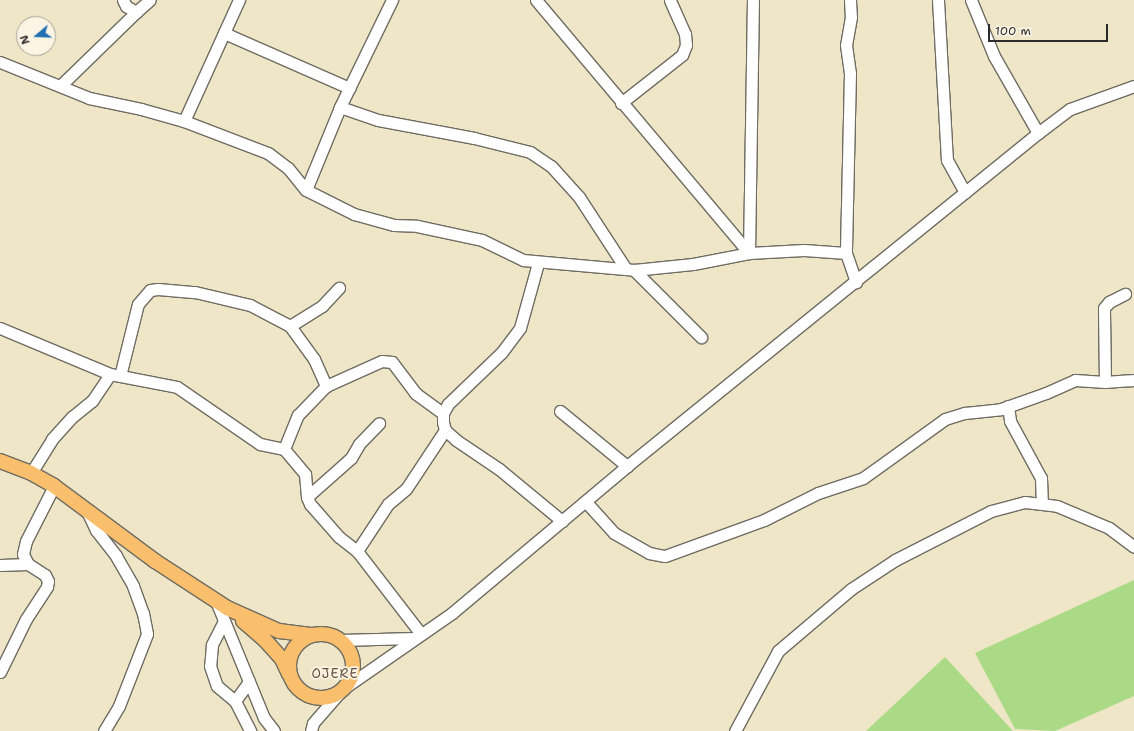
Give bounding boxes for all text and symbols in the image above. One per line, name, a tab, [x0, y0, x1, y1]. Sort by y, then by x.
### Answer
north arrow	[16, 16, 56, 56]
scale bar	[990, 16, 1110, 42]
text: 100 m	[995, 23, 1031, 39]
text: N	[17, 33, 34, 46]
district label: OJERE	[311, 666, 359, 682]

